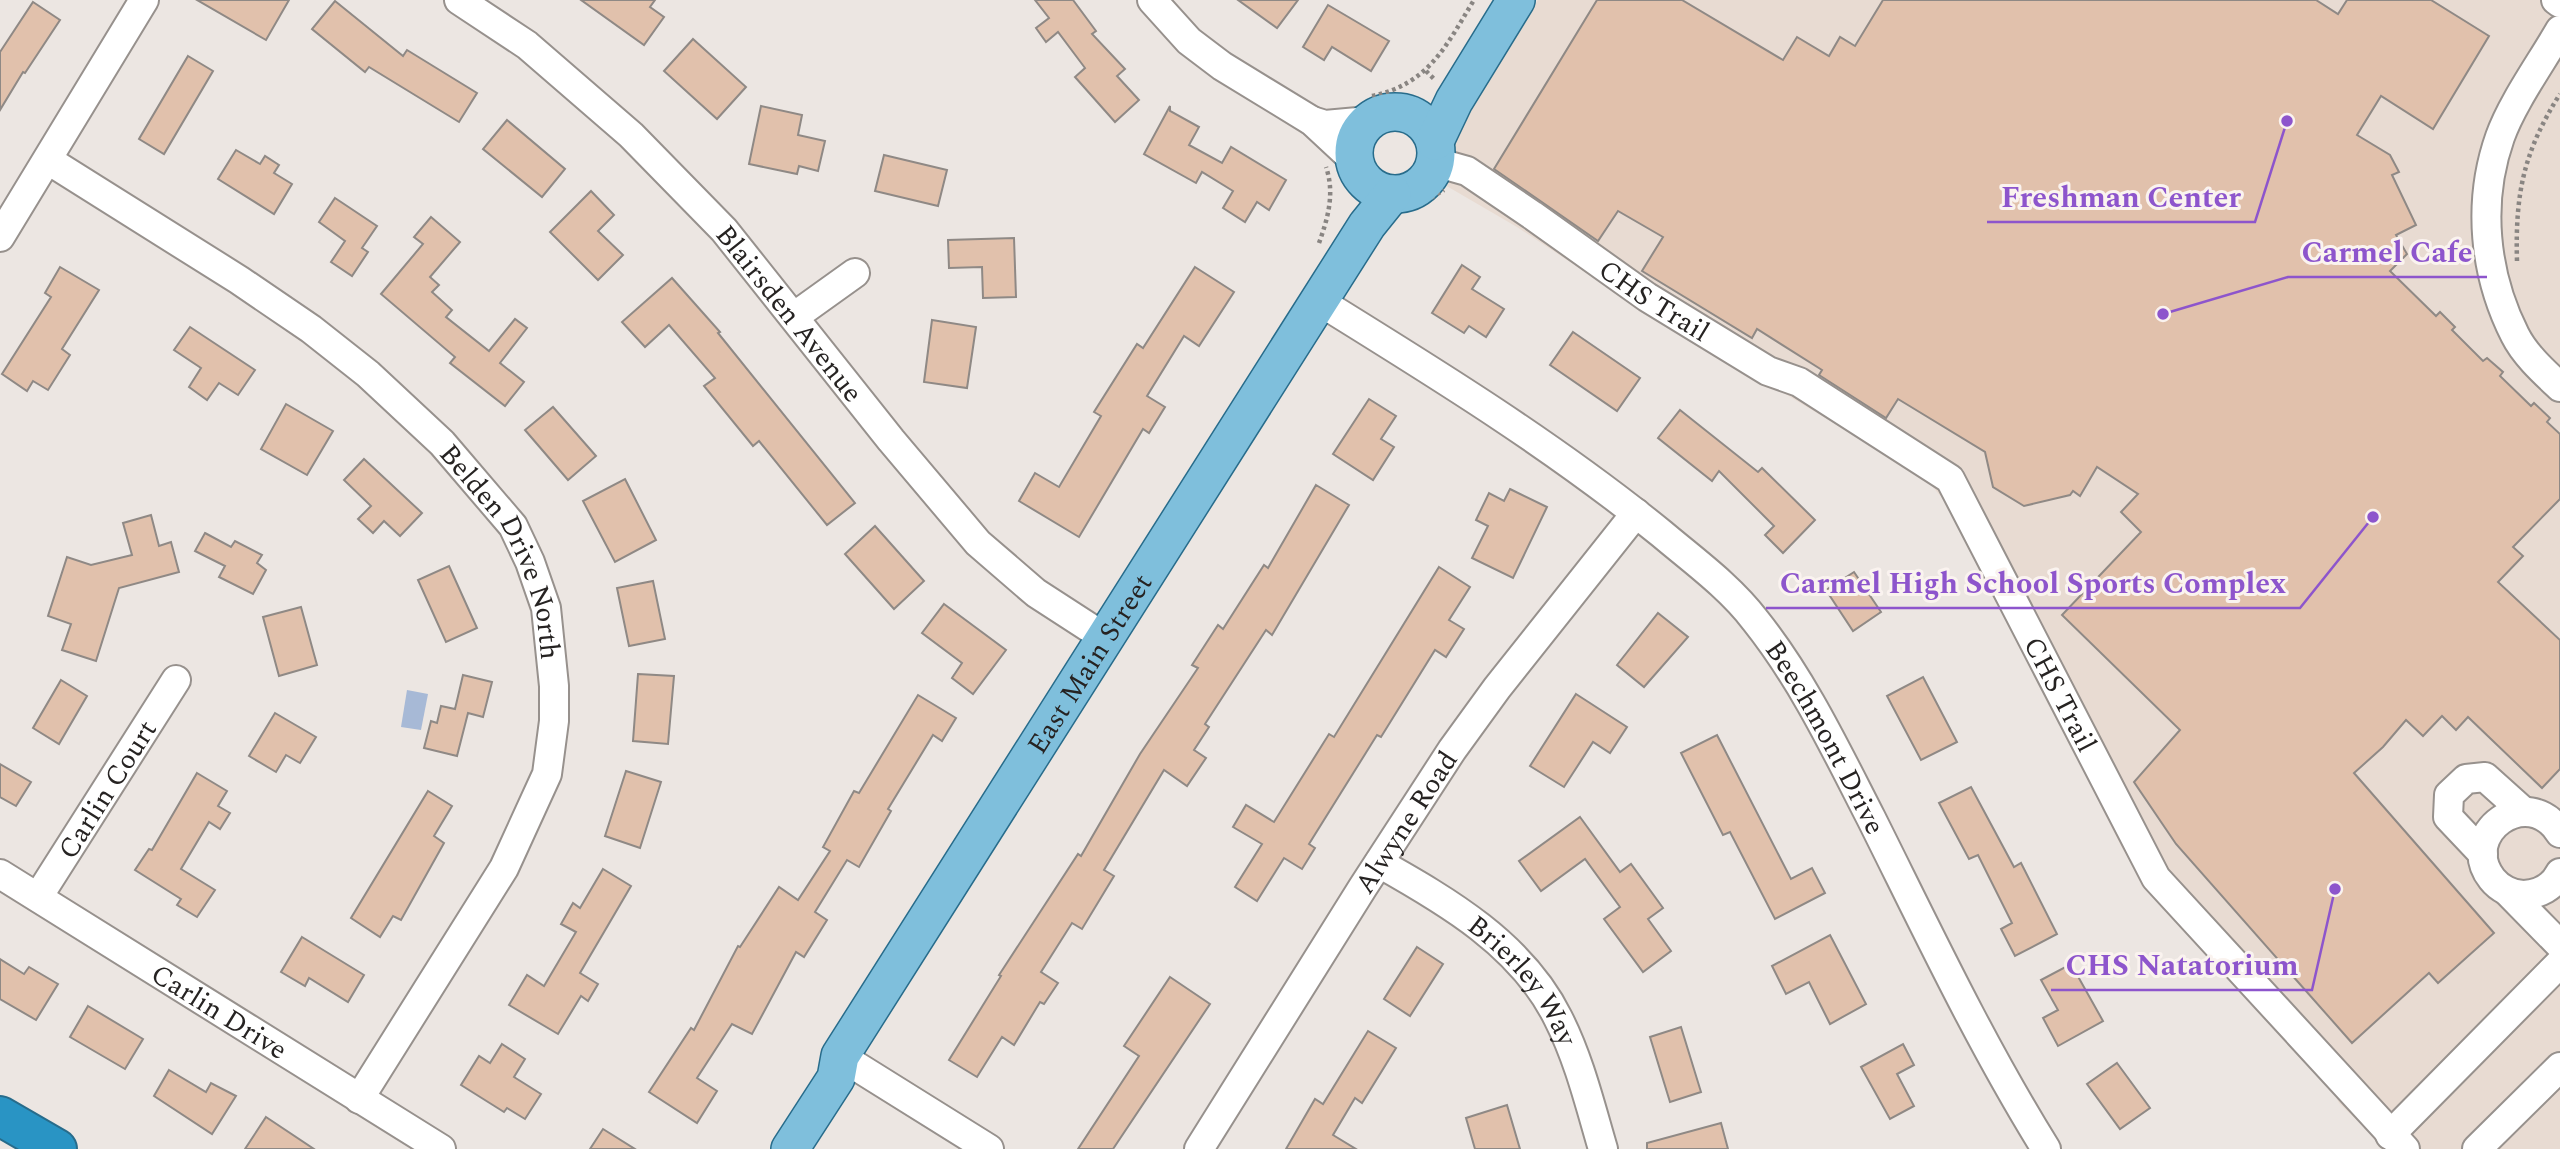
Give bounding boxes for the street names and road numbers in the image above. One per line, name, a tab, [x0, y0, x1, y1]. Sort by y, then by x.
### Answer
street label: Blairsden Avenue	[704, 216, 873, 412]
street label: CHS Trail	[1589, 249, 1718, 353]
street label: Belden Drive North	[428, 434, 571, 662]
street label: East Main Street	[1017, 565, 1164, 763]
street label: CHS Trail	[2012, 629, 2107, 760]
street label: Beechmont Drive	[1753, 632, 1896, 842]
street label: Carlin Court	[48, 712, 168, 868]
street label: Alwyne Road	[1344, 742, 1469, 903]
street label: Brierley Way	[1458, 905, 1589, 1054]
street label: Carlin Drive	[142, 953, 296, 1071]

